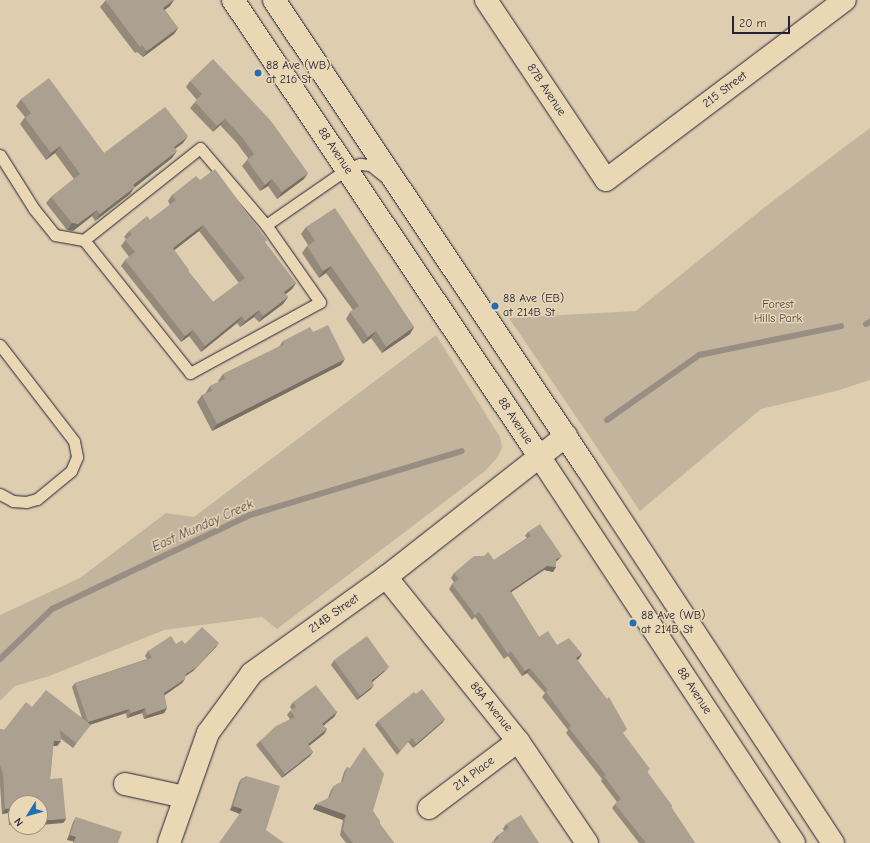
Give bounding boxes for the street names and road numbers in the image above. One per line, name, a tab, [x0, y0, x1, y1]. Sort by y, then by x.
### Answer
street label: 87B Avenue	[523, 61, 569, 119]
street label: 215 Street	[700, 69, 750, 111]
street label: 88 Avenue	[314, 125, 356, 177]
street label: 88 Avenue	[494, 395, 536, 447]
street label: 214B Street	[306, 591, 362, 637]
street label: 88 Avenue	[674, 665, 714, 717]
street label: 88A Avenue	[467, 679, 515, 735]
street label: 214 Place	[450, 754, 498, 794]

